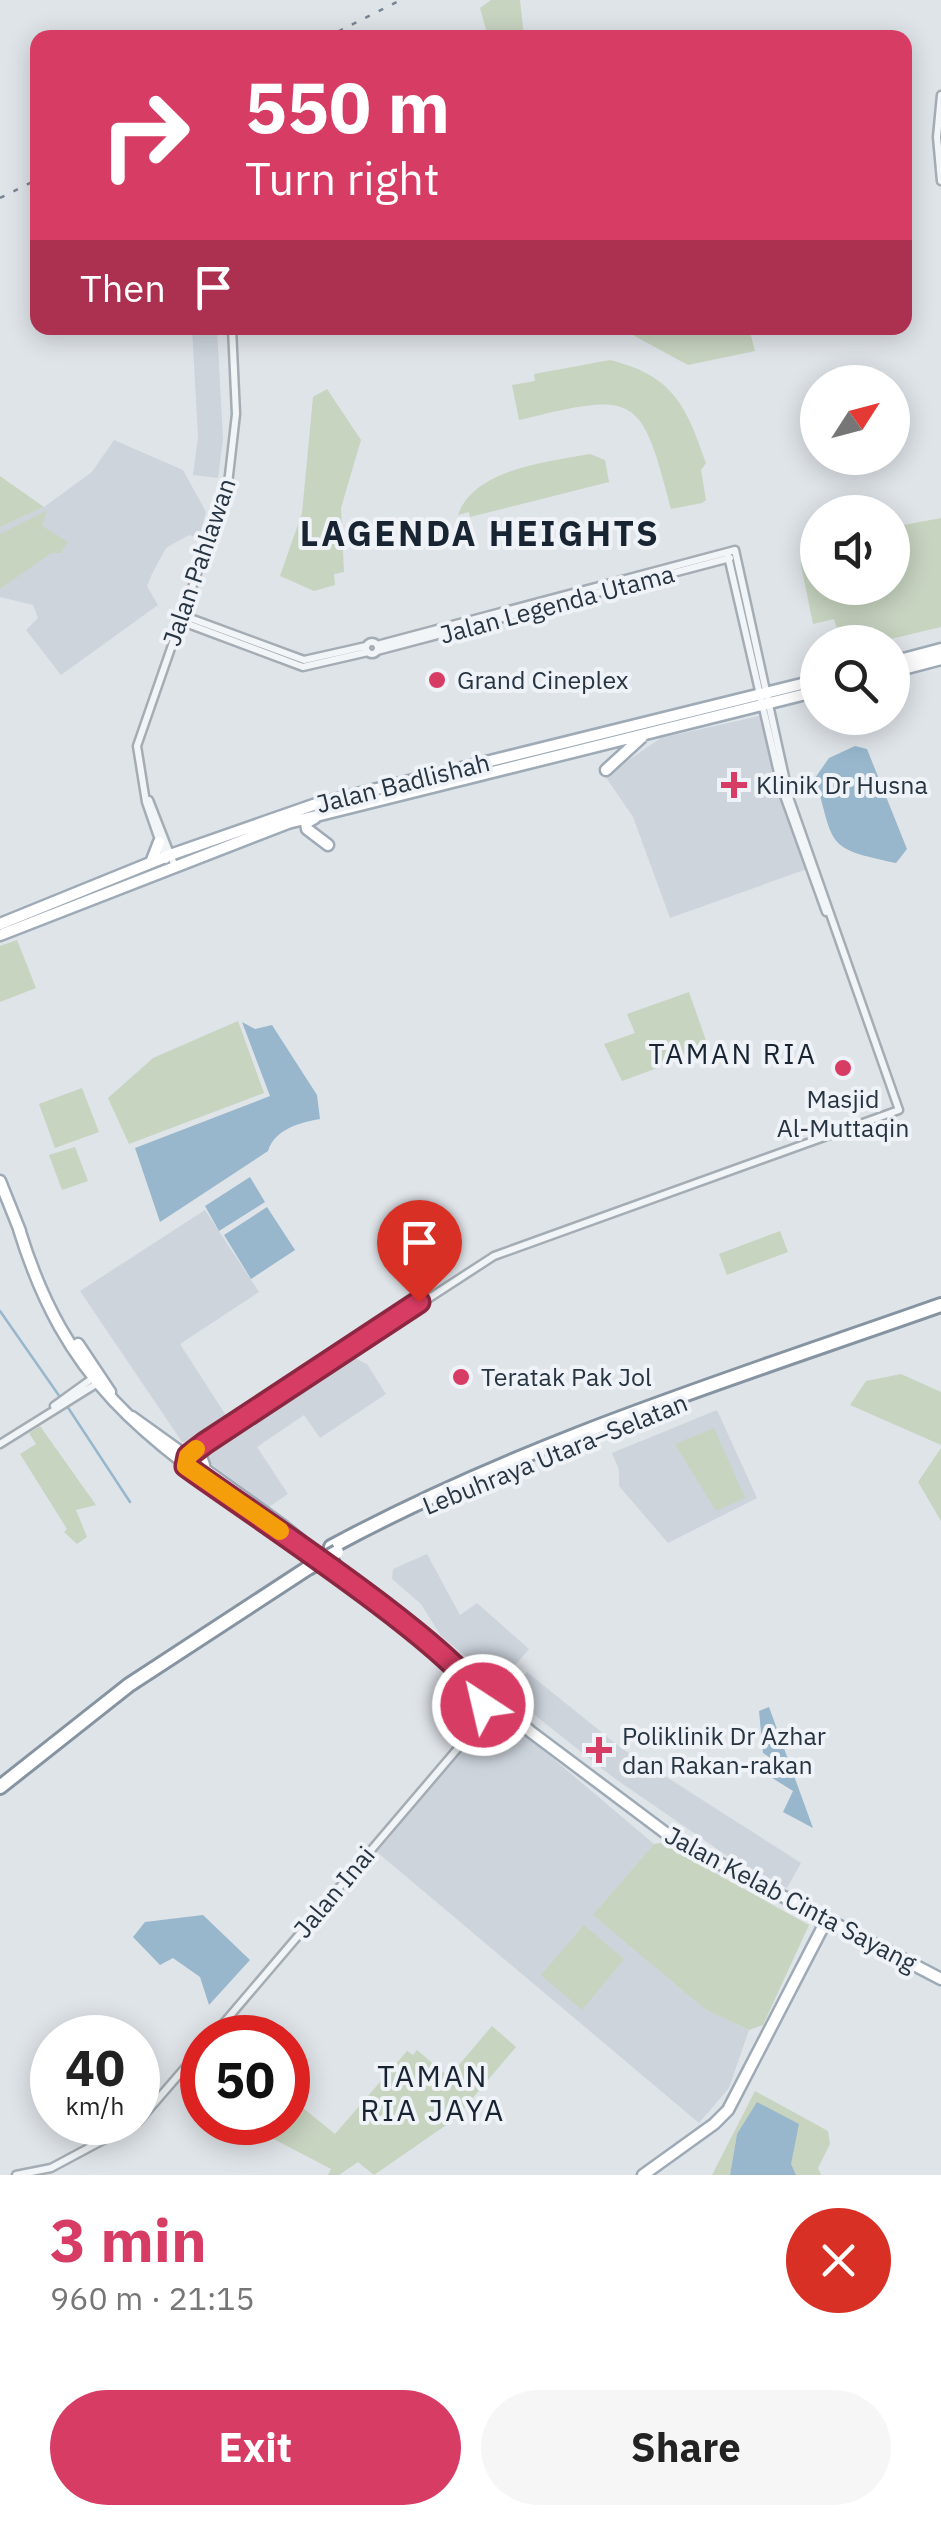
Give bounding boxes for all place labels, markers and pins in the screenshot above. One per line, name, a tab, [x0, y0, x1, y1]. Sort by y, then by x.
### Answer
place label: Grand Cineplex	[457, 663, 629, 696]
marker: Grand Cineplex	[426, 669, 448, 691]
place label: Klinik Dr Husna	[756, 768, 928, 801]
marker: Klinik Dr Husna	[721, 772, 747, 798]
marker: Masjid Al-Muttaqin	[832, 1057, 854, 1079]
place label: Masjid Al-Muttaqin	[777, 1082, 909, 1144]
pin	[377, 1200, 462, 1303]
place label: Teratak Pak Jol	[481, 1360, 652, 1393]
marker: Teratak Pak Jol	[450, 1366, 472, 1388]
place label: Poliklinik Dr Azhar dan Rakan-rakan	[622, 1719, 826, 1781]
marker: Poliklinik Dr Azhar dan Rakan-rakan	[586, 1737, 612, 1763]

